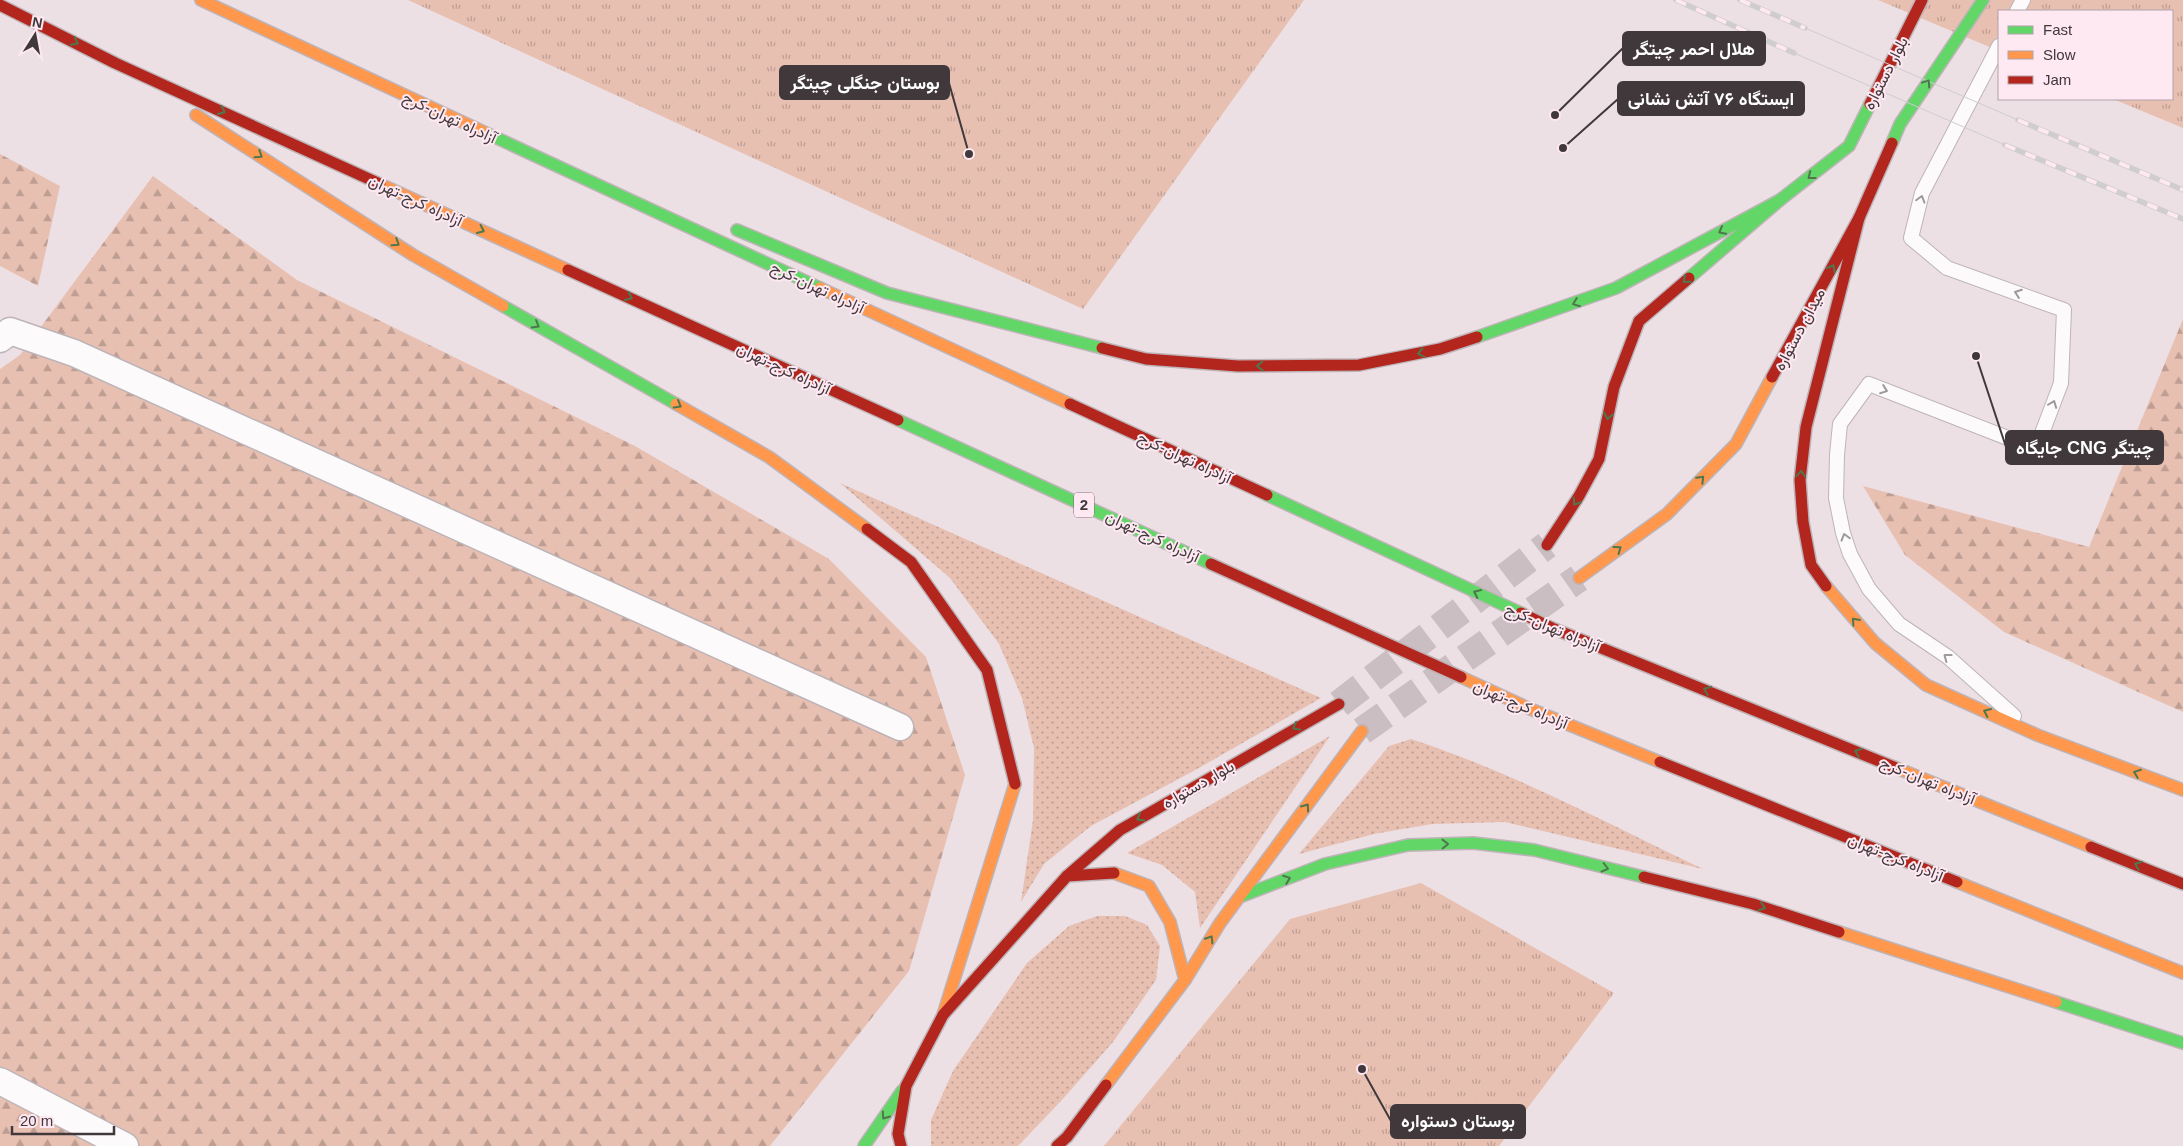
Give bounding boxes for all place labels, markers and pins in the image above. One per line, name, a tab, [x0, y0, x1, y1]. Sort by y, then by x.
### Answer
callout: هلال احمر چیتگر	[1623, 32, 1765, 65]
callout: بوستان جنگلی چیتگر	[780, 66, 949, 99]
callout: ایستگاه ۷۶ آتش نشانی	[1618, 82, 1804, 115]
callout: جایگاه CNG چیتگر	[2006, 431, 2163, 464]
callout: بوستان دستواره	[1391, 1105, 1525, 1138]

